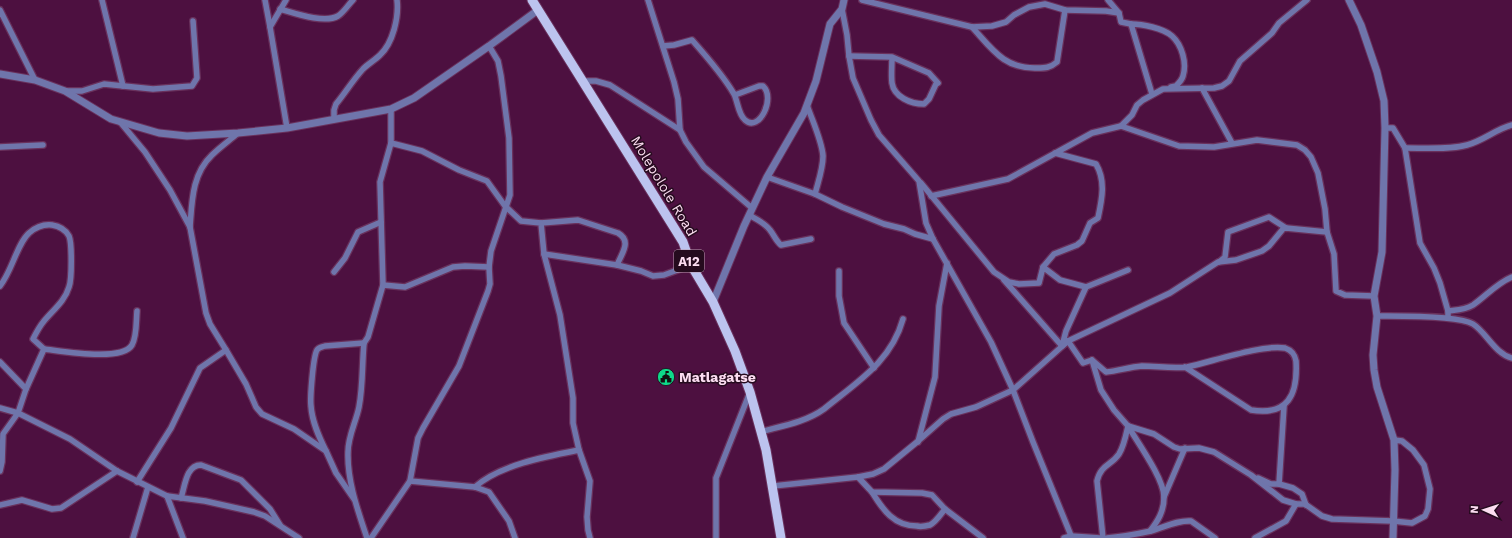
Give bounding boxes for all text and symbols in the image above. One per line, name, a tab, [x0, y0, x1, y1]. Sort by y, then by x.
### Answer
street label: Molepolole Road	[628, 133, 700, 239]
road number: A12	[674, 250, 704, 272]
public building icon: Matlagatse	[656, 367, 676, 387]
place label: Matlagatse	[679, 369, 756, 385]
north arrow	[1464, 490, 1504, 530]
text: N	[1468, 505, 1481, 514]

